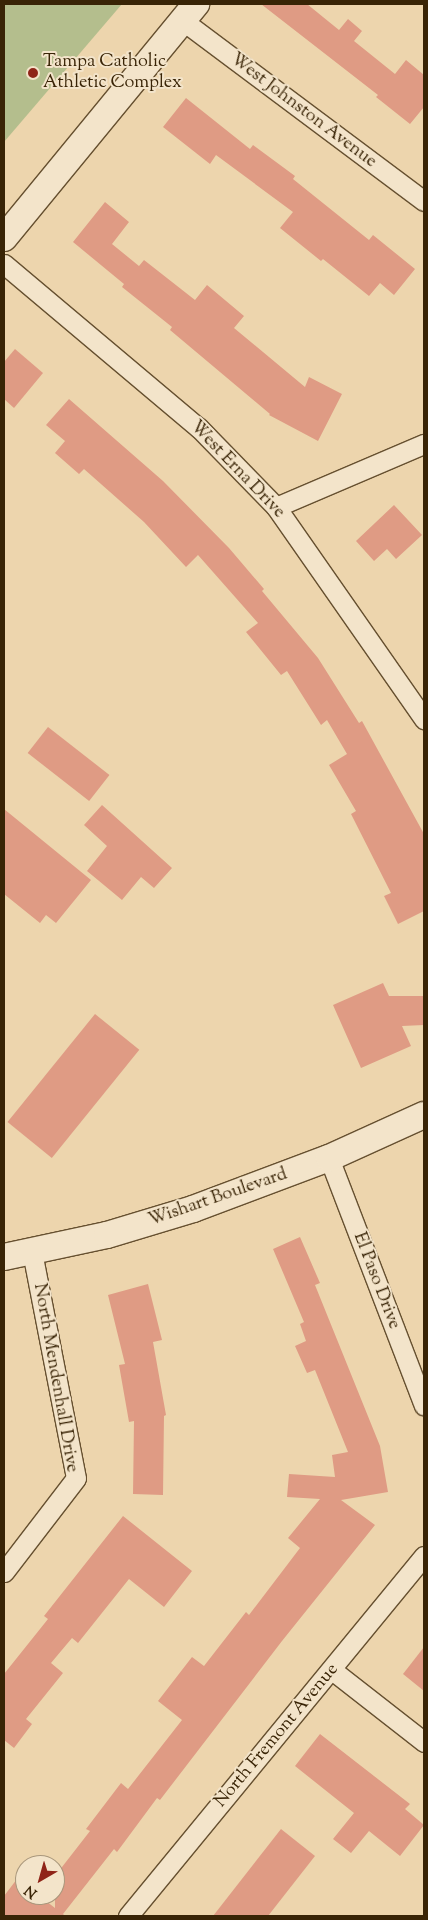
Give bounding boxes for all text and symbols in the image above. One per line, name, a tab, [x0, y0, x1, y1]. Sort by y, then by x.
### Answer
street label: West Johnston Avenue	[226, 49, 380, 173]
place label: Tampa Catholic Athletic Complex	[43, 52, 182, 94]
marker: Tampa Catholic Athletic Complex	[27, 67, 39, 79]
street label: West Erna Drive	[185, 417, 289, 523]
street label: Wishart Boulevard	[146, 1164, 290, 1232]
street label: El Paso Drive	[348, 1230, 404, 1332]
street label: North Mendenhall Drive	[28, 1282, 82, 1474]
street label: North Fremont Avenue	[210, 1660, 344, 1812]
north arrow	[15, 1855, 65, 1905]
text: N	[21, 1880, 42, 1902]

